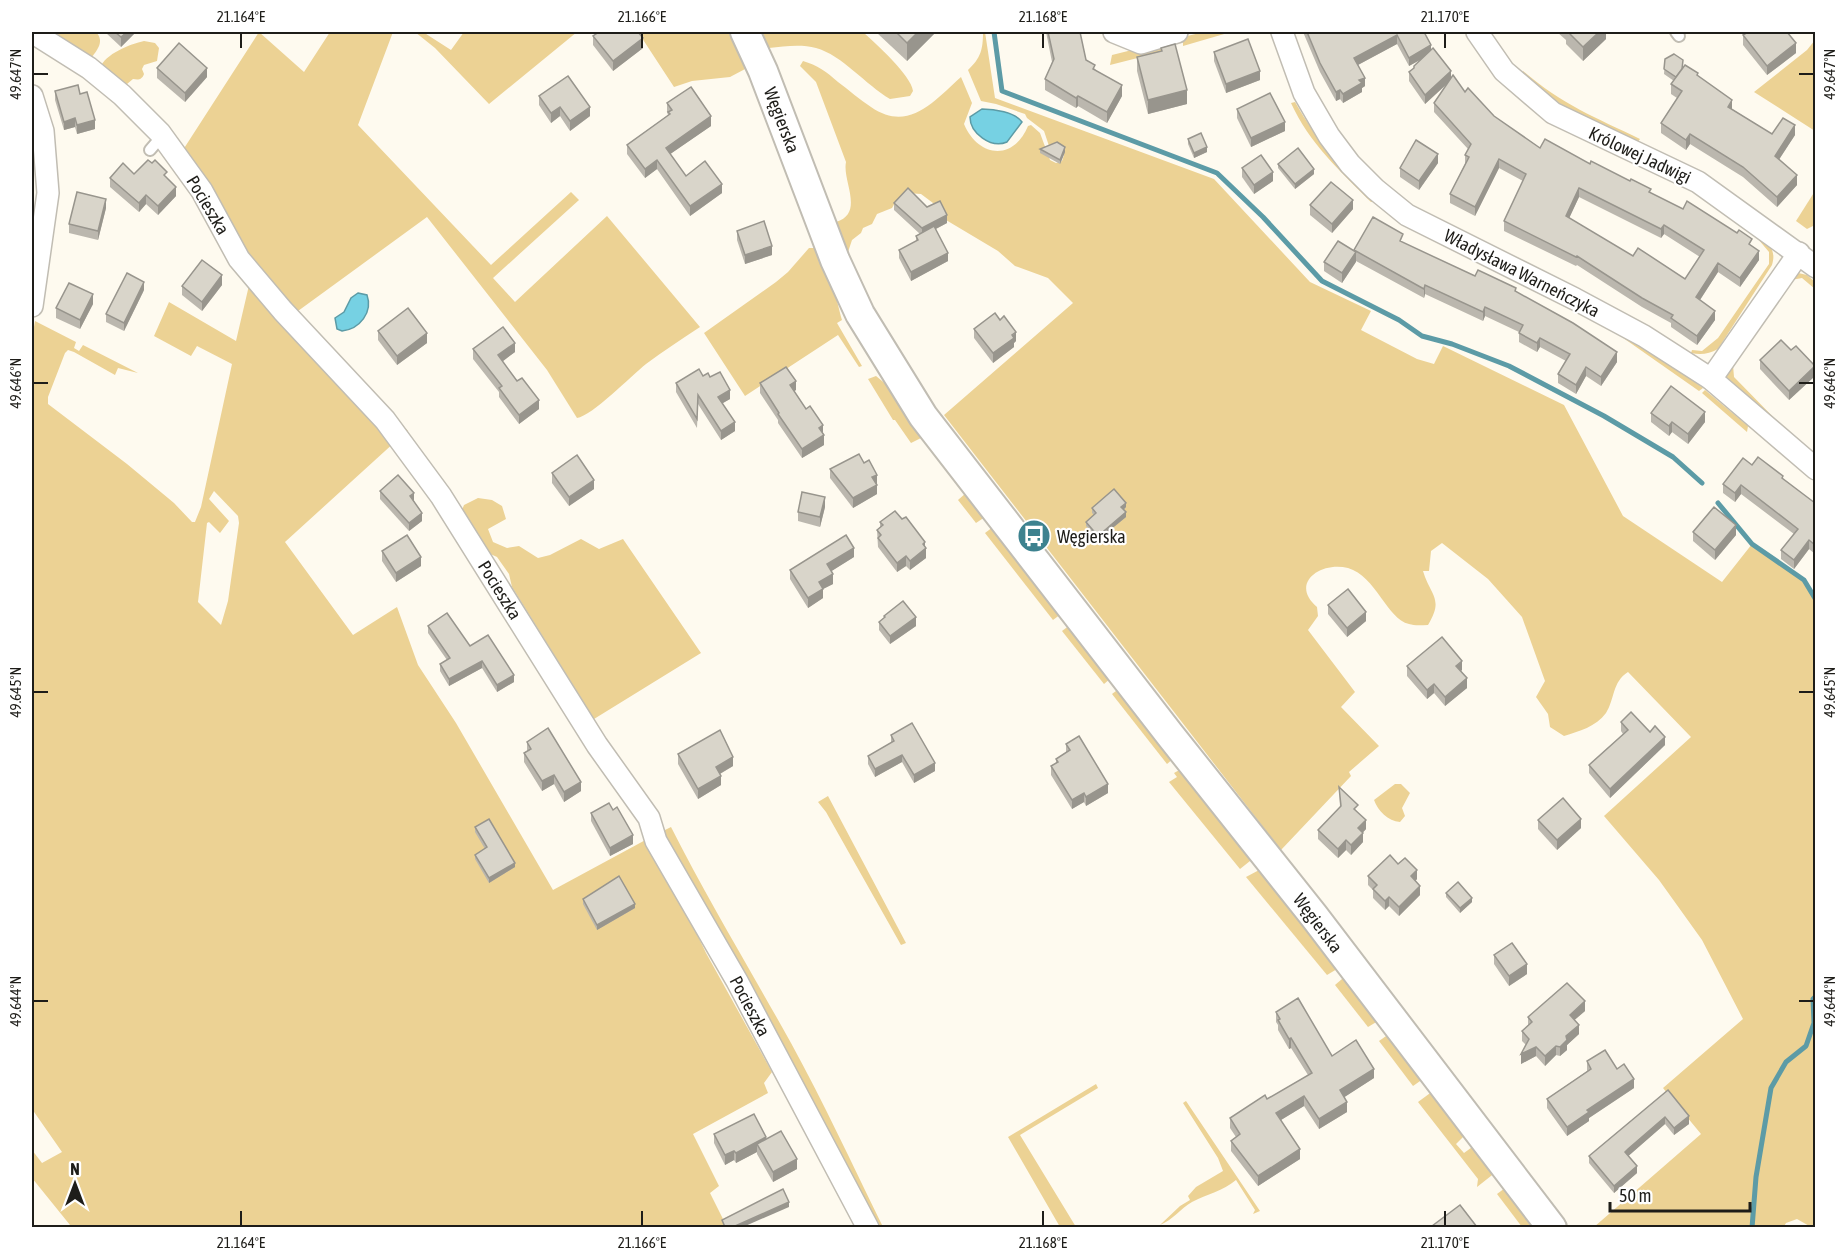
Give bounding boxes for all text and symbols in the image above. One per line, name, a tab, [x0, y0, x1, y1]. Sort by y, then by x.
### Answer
text: 21.164°E	[217, 8, 266, 25]
text: 21.166°E	[618, 8, 667, 25]
text: 21.168°E	[1019, 8, 1068, 25]
text: 21.170°E	[1421, 8, 1470, 25]
text: 49.647°N	[7, 49, 24, 99]
text: 49.647°N	[1821, 49, 1838, 99]
street label: Węgierska	[760, 84, 804, 156]
street label: Królowej Jadwigi	[1586, 122, 1694, 188]
street label: Pocieszka	[182, 172, 234, 238]
street label: Władysława Warneńczyka	[1441, 225, 1603, 321]
text: 49.646°N	[7, 358, 24, 408]
text: 49.646°N	[1821, 358, 1838, 408]
bus stop icon: Węgierska	[1016, 518, 1052, 554]
place label: Węgierska	[1057, 526, 1126, 547]
street label: Pocieszka	[474, 557, 526, 623]
text: 49.645°N	[7, 667, 24, 717]
text: 49.645°N	[1821, 667, 1838, 717]
street label: Węgierska	[1289, 889, 1347, 957]
street label: Pocieszka	[725, 972, 775, 1040]
text: 49.644°N	[7, 976, 24, 1026]
text: 49.644°N	[1821, 976, 1838, 1026]
north arrow	[45, 1154, 105, 1214]
text: N	[70, 1160, 80, 1178]
scale bar	[1610, 1175, 1750, 1213]
text: 50 m	[1619, 1185, 1651, 1206]
text: 21.164°E	[217, 1234, 266, 1251]
text: 21.166°E	[618, 1234, 667, 1251]
text: 21.168°E	[1019, 1234, 1068, 1251]
text: 21.170°E	[1421, 1234, 1470, 1251]

